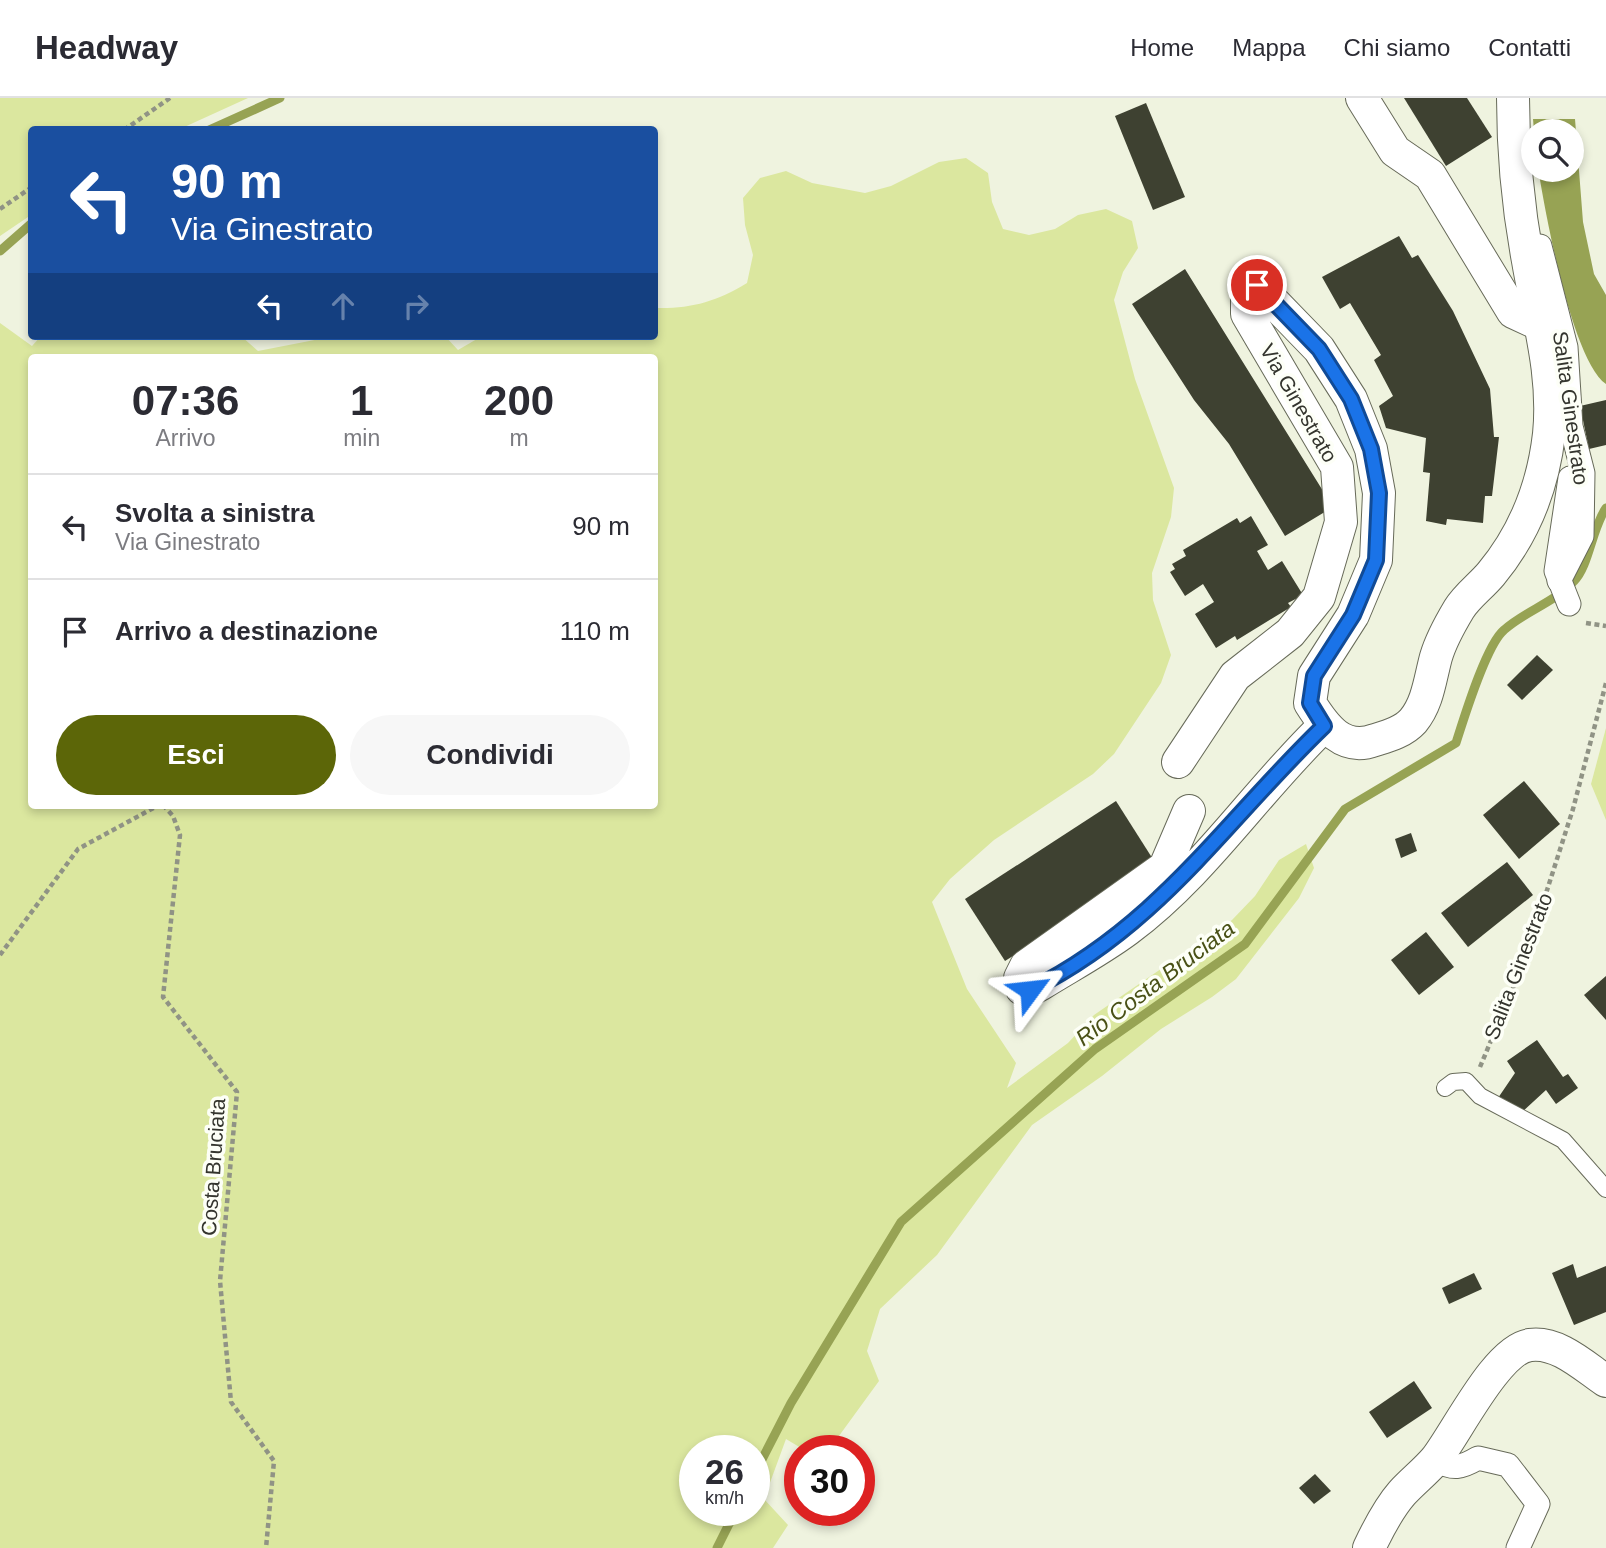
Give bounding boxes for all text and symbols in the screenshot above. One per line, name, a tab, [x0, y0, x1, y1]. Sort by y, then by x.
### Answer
text: Headway	[35, 29, 178, 66]
text: Home	[1130, 34, 1194, 61]
text: Mappa	[1232, 34, 1306, 61]
text: Chi siamo	[1344, 34, 1450, 61]
text: Contatti	[1488, 34, 1571, 61]
map controls	[1521, 119, 1584, 182]
button: search	[1521, 119, 1584, 182]
icon: left	[56, 154, 147, 245]
text: 90 m	[171, 154, 283, 208]
text: Via Ginestrato	[171, 211, 373, 247]
pin	[1227, 255, 1287, 315]
icon: arrive	[1238, 266, 1276, 304]
icon: left	[251, 287, 289, 325]
icon: ahead	[324, 287, 362, 325]
icon: right	[397, 287, 435, 325]
street label: Salita Ginestrato	[1549, 330, 1593, 486]
street label: Via Ginestrato	[1256, 340, 1342, 466]
text: 07:36	[132, 377, 239, 424]
text: 1	[350, 377, 373, 424]
text: 200	[484, 377, 554, 424]
text: Arrivo	[156, 425, 216, 451]
text: min	[343, 425, 380, 451]
text: m	[510, 425, 529, 451]
text: Svolta a sinistra	[115, 498, 314, 528]
icon: left	[56, 508, 94, 546]
text: 90 m	[572, 511, 630, 541]
text: Via Ginestrato	[115, 529, 260, 555]
icon: arrive	[56, 613, 94, 651]
text: Arrivo a destinazione	[115, 616, 378, 646]
text: 110 m	[560, 616, 630, 646]
button: Esci	[56, 715, 336, 795]
button: Condividi	[350, 715, 630, 795]
street label: Salita Ginestrato	[1479, 889, 1557, 1043]
water label: Rio Costa Bruciata	[1071, 915, 1239, 1051]
position arrow	[993, 953, 1067, 1027]
street label: Costa Bruciata	[197, 1097, 229, 1237]
speed limit sign: 30	[784, 1435, 875, 1526]
text: 26	[705, 1452, 744, 1491]
text: km/h	[705, 1488, 744, 1508]

